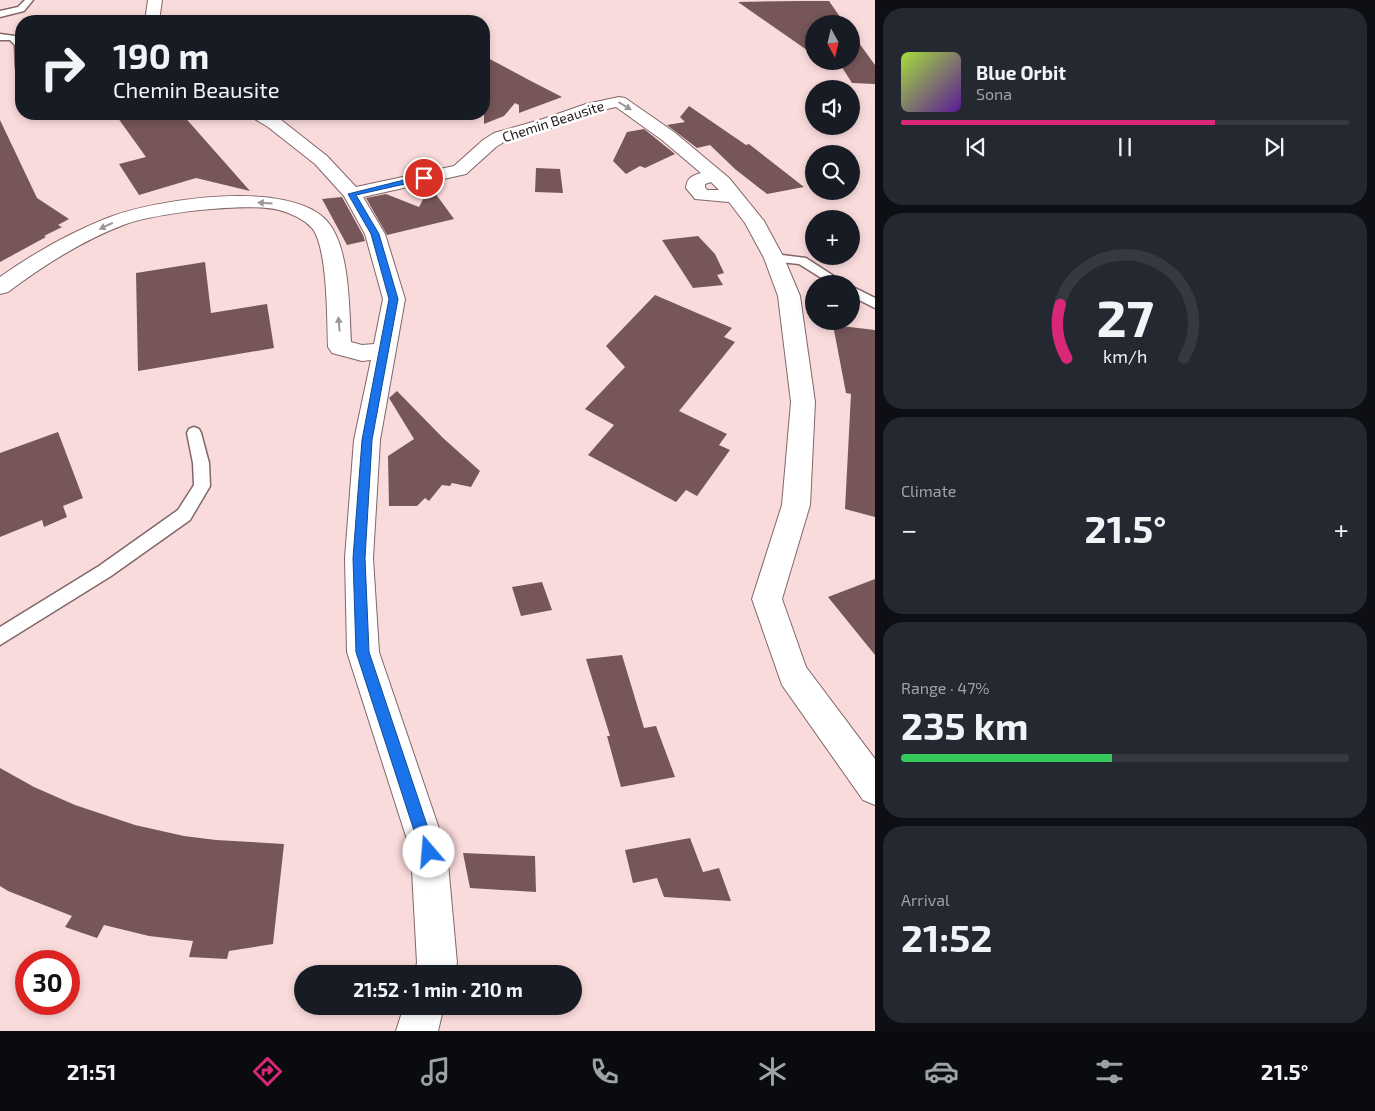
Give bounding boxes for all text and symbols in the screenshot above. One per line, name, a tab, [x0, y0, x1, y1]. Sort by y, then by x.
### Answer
north arrow	[805, 15, 860, 70]
map controls	[805, 15, 860, 330]
text: 190 m	[113, 34, 209, 76]
icon: right	[30, 35, 95, 100]
text: Blue Orbit	[976, 61, 1066, 84]
text: Chemin Beausite	[113, 76, 279, 102]
button: sound	[805, 80, 860, 135]
text: Sona	[976, 84, 1012, 103]
street label: Chemin Beausite	[500, 97, 606, 145]
one-way arrow	[618, 102, 631, 111]
icon: previous	[962, 133, 990, 161]
icon: pause	[1111, 133, 1139, 161]
icon: next	[1260, 133, 1288, 161]
button: search	[805, 145, 860, 200]
pin	[403, 157, 445, 199]
icon: arrive	[410, 164, 438, 192]
one-way arrow	[257, 198, 273, 206]
button: +	[805, 210, 860, 265]
one-way arrow	[99, 223, 113, 231]
button: −	[805, 275, 860, 330]
text: 27	[1096, 285, 1154, 347]
one-way arrow	[334, 316, 342, 332]
text: km/h	[1103, 345, 1147, 367]
text: Climate	[901, 481, 956, 500]
text: 21.5°	[1085, 505, 1166, 551]
text: −	[901, 512, 917, 546]
text: +	[1334, 512, 1349, 546]
text: Range · 47%	[901, 678, 990, 697]
text: 235 km	[901, 702, 1029, 748]
position arrow	[402, 825, 454, 877]
text: Arrival	[901, 890, 950, 909]
text: 21:52	[901, 914, 992, 960]
speed limit sign: 30	[15, 950, 80, 1015]
text: 21:52 · 1 min · 210 m	[353, 978, 523, 1001]
icon: directions	[250, 1054, 285, 1089]
icon: music	[418, 1054, 453, 1089]
icon: phone	[587, 1054, 622, 1089]
icon: climate	[755, 1054, 790, 1089]
icon: car	[924, 1054, 959, 1089]
icon: filters	[1092, 1054, 1127, 1089]
text: 21:51	[67, 1058, 116, 1084]
text: 21.5°	[1261, 1058, 1308, 1084]

